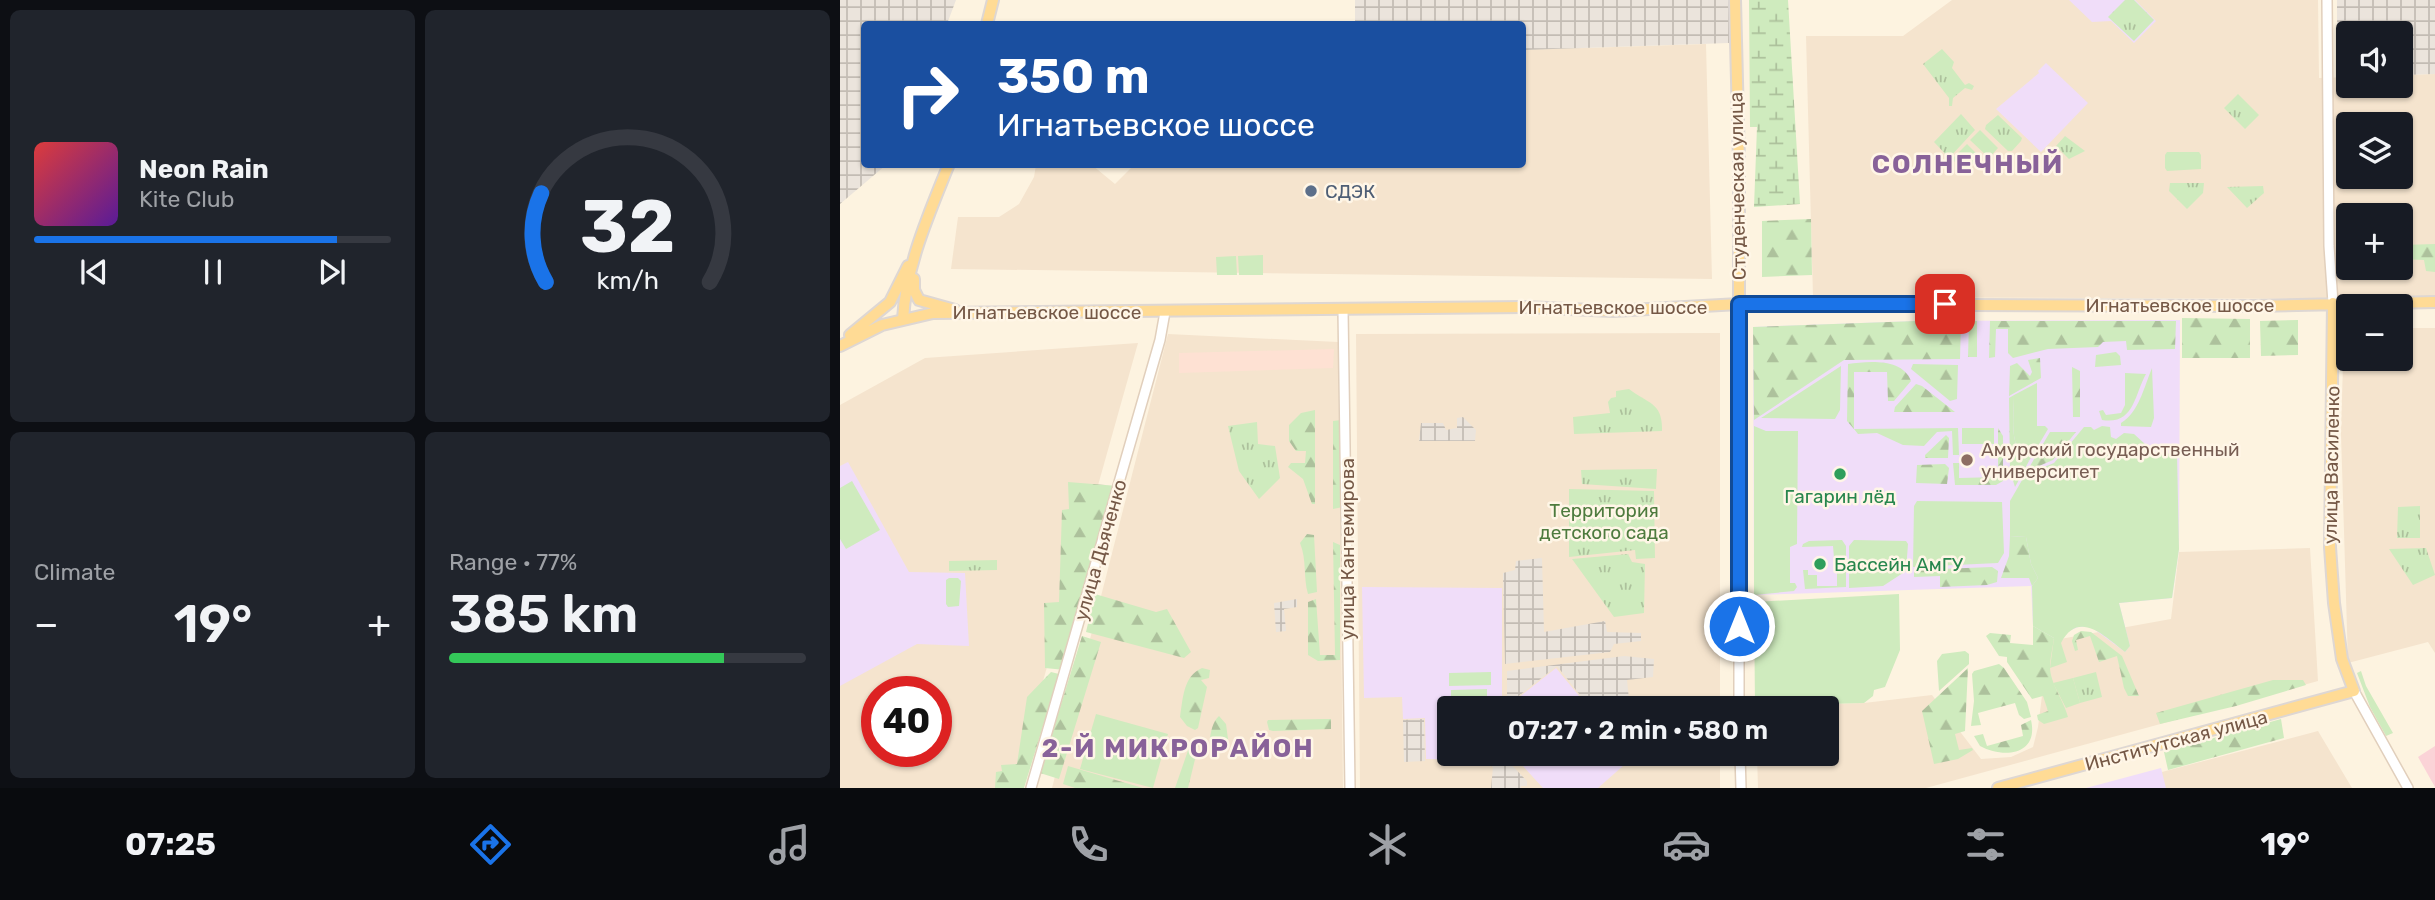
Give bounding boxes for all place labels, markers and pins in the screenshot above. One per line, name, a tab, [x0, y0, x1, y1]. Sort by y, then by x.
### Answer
place label: СДЭК	[1325, 180, 1375, 203]
marker: СДЭК	[1303, 183, 1319, 199]
pin	[1915, 274, 1975, 334]
place label: Амурский государственный университет	[1981, 438, 2240, 483]
marker: Амурский государственный университет	[1959, 452, 1975, 468]
marker: Гагарин лёд	[1832, 466, 1848, 482]
place label: Гагарин лёд	[1784, 485, 1896, 508]
place label: Бассейн АмГУ	[1834, 553, 1964, 576]
marker: Бассейн АмГУ	[1812, 556, 1828, 572]

